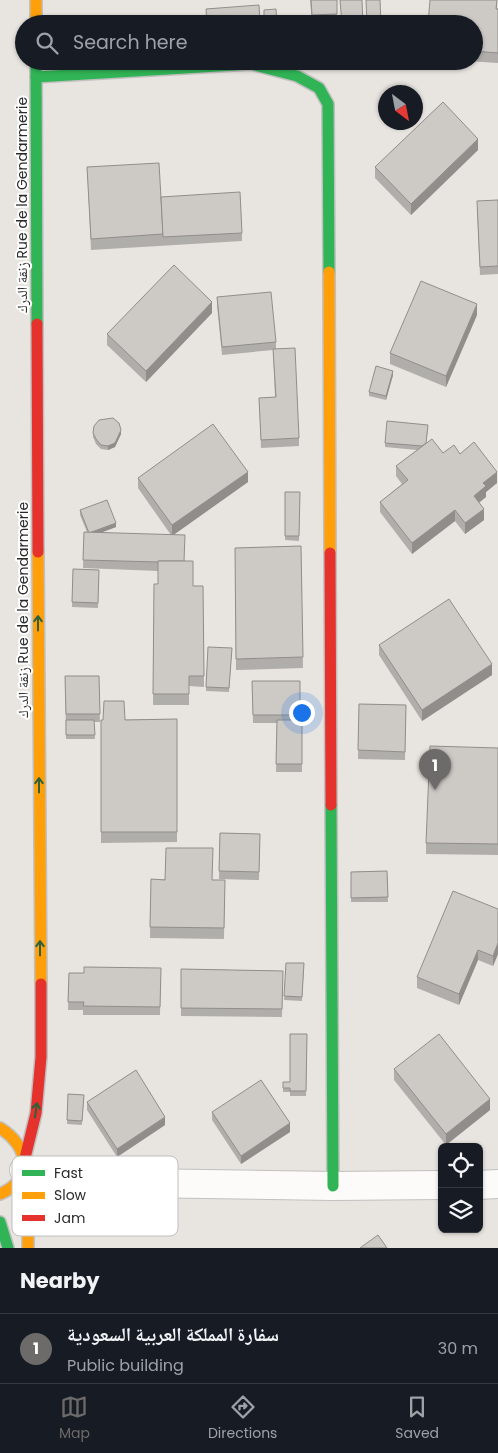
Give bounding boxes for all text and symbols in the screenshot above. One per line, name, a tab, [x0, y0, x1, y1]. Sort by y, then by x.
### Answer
search box	[15, 15, 483, 70]
icon: search	[33, 29, 61, 57]
text: Search here	[73, 29, 187, 56]
north arrow	[378, 85, 423, 130]
street label: زنقة الدرك Rue de la Gendarmerie	[12, 97, 32, 313]
street label: زنقة الدرك Rue de la Gendarmerie	[13, 502, 33, 718]
one-way arrow	[33, 615, 43, 632]
your location	[289, 700, 315, 726]
pin: 1	[419, 749, 451, 790]
one-way arrow	[34, 778, 44, 794]
one-way arrow	[35, 940, 45, 956]
one-way arrow	[31, 1103, 41, 1119]
map controls	[438, 1143, 483, 1233]
button: locate	[438, 1143, 483, 1188]
legend	[12, 1156, 178, 1236]
text: Fast	[54, 1163, 83, 1183]
text: Slow	[54, 1185, 87, 1205]
button: layers	[438, 1188, 483, 1233]
text: Jam	[54, 1208, 85, 1228]
text: Nearby	[20, 1266, 100, 1295]
text: سفارة المملكة العربية السعودية	[67, 1321, 279, 1348]
text: 1	[33, 1337, 39, 1360]
text: 30 m	[438, 1337, 478, 1360]
text: Public building	[67, 1354, 184, 1377]
tab: Map	[59, 1393, 90, 1444]
tab: Directions	[208, 1393, 277, 1444]
tab: Saved	[395, 1393, 439, 1444]

